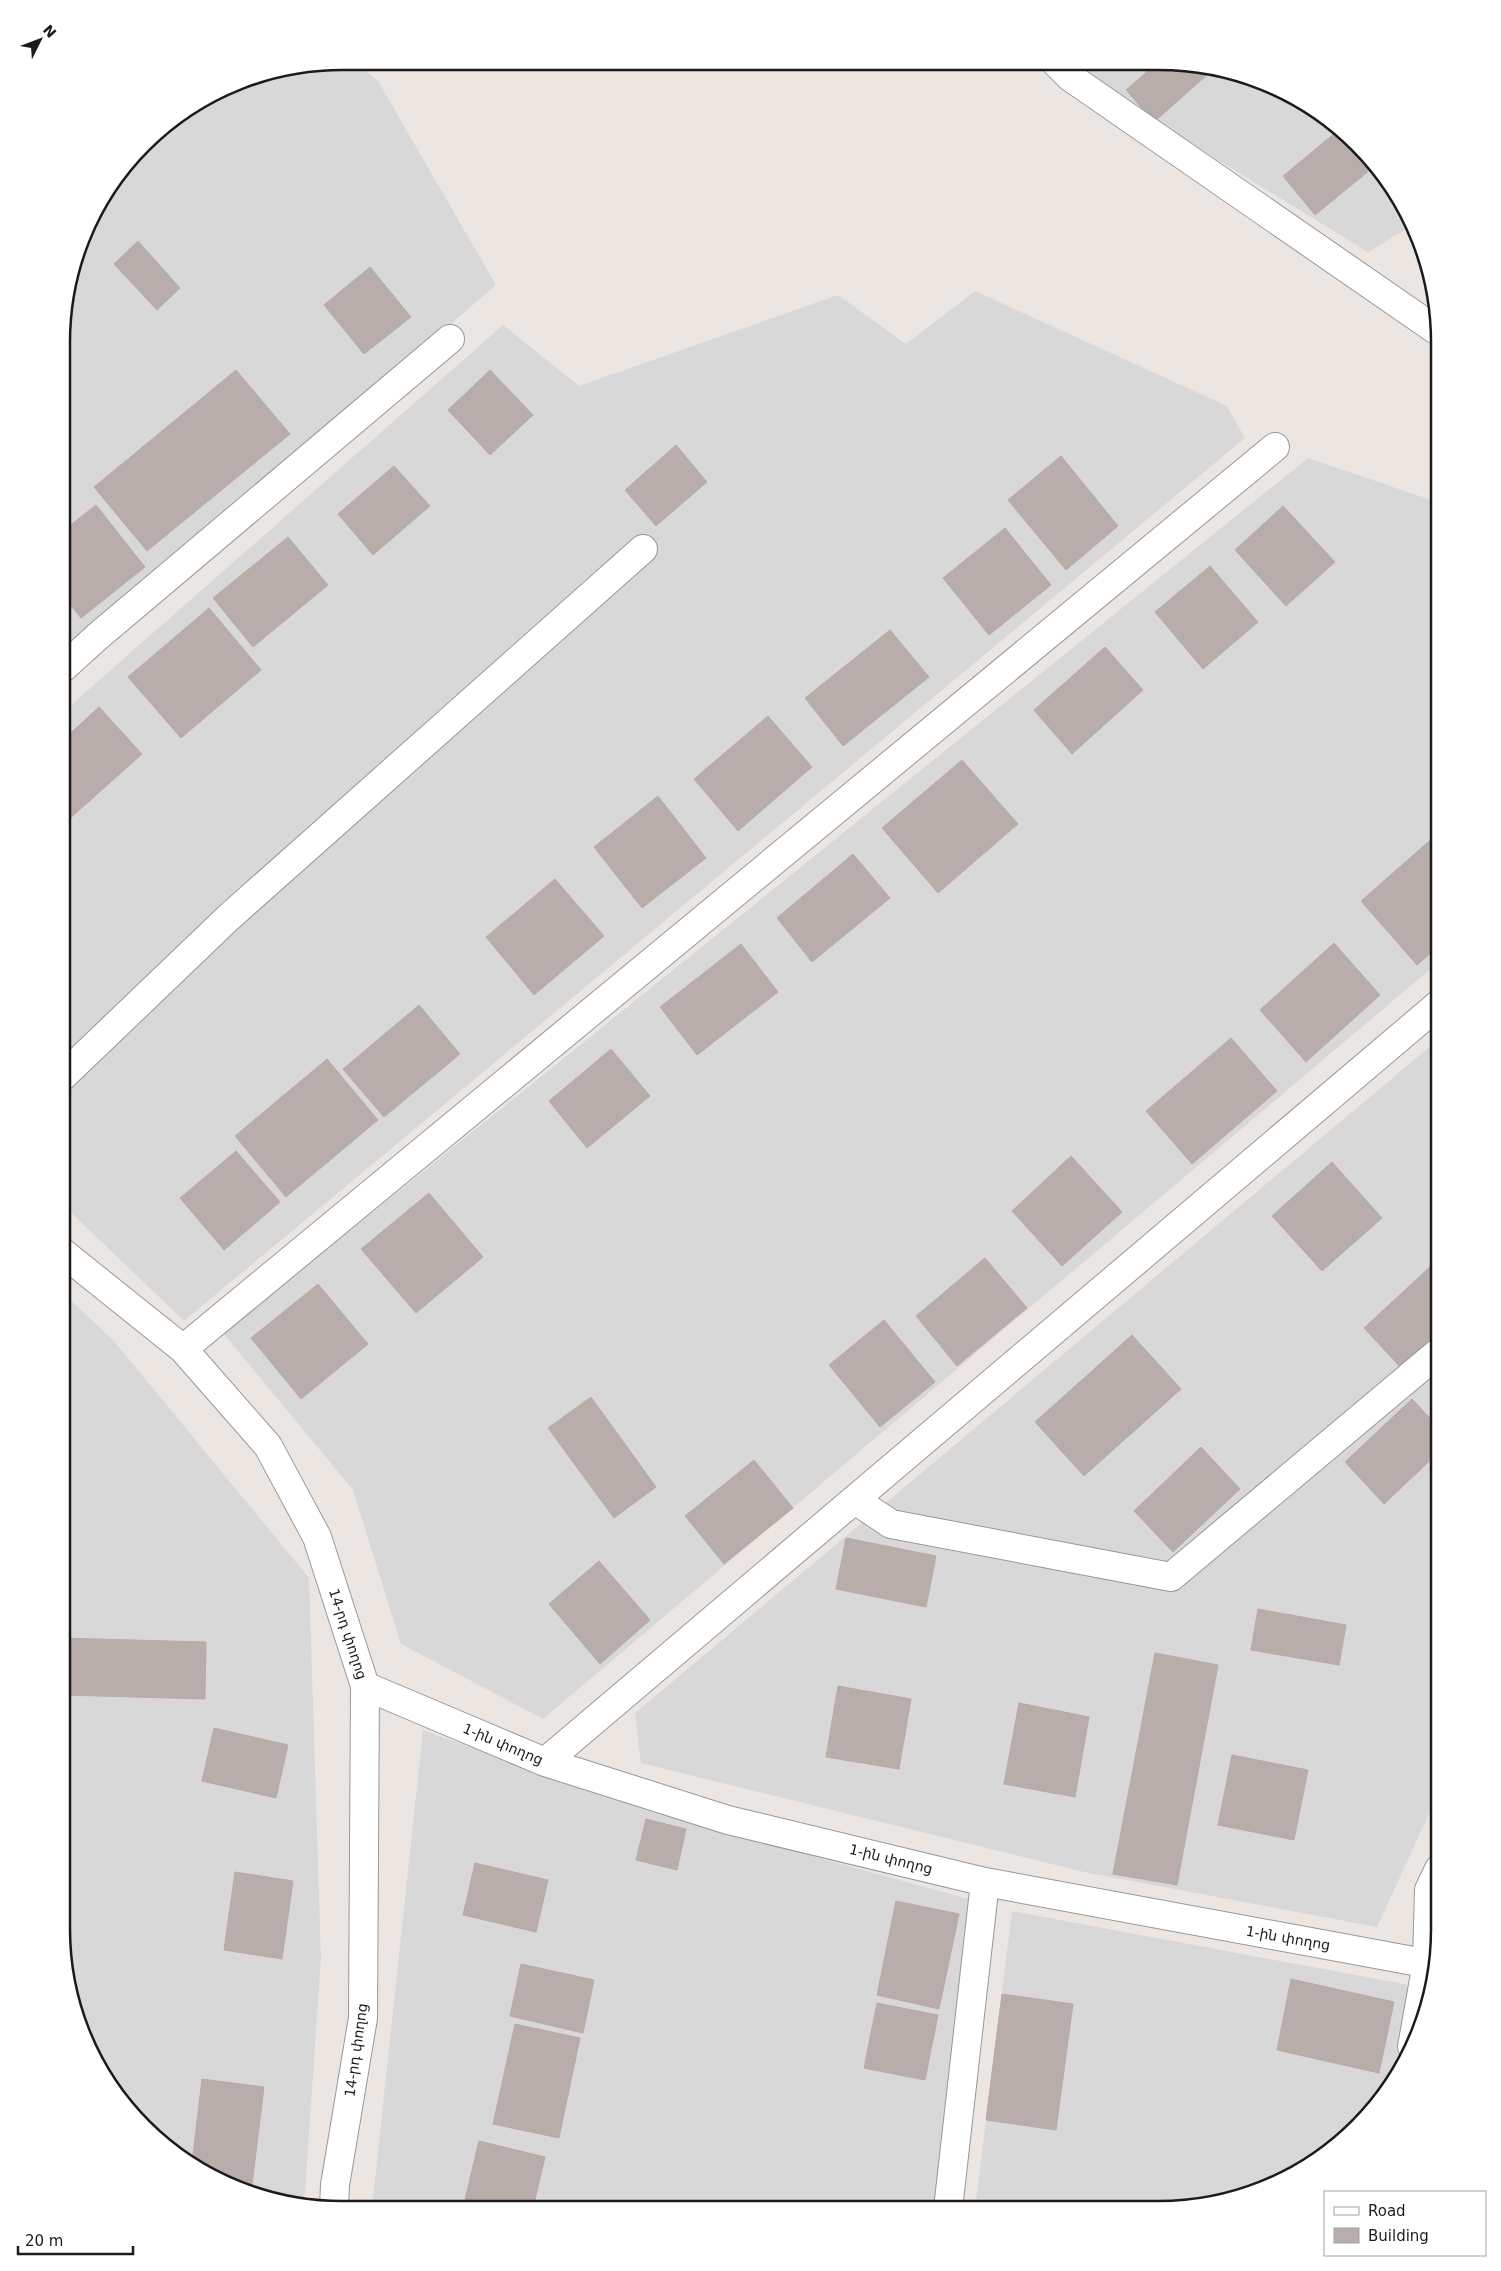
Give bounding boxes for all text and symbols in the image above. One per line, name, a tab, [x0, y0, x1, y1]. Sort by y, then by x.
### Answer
north arrow	[15, 15, 65, 65]
text: N	[40, 22, 60, 41]
street label: 14-րդ փողոց	[326, 1587, 370, 1681]
street label: 1-ին փողոց	[461, 1720, 545, 1768]
street label: 1-ին փողոց	[848, 1841, 934, 1877]
street label: 1-ին փողոց	[1245, 1923, 1331, 1953]
street label: 14-րդ փողոց	[341, 2002, 371, 2098]
legend	[1324, 2191, 1486, 2256]
text: Road	[1368, 2202, 1406, 2220]
scale bar	[18, 2224, 132, 2256]
text: Building	[1368, 2227, 1429, 2245]
text: 20 m	[25, 2232, 63, 2250]

